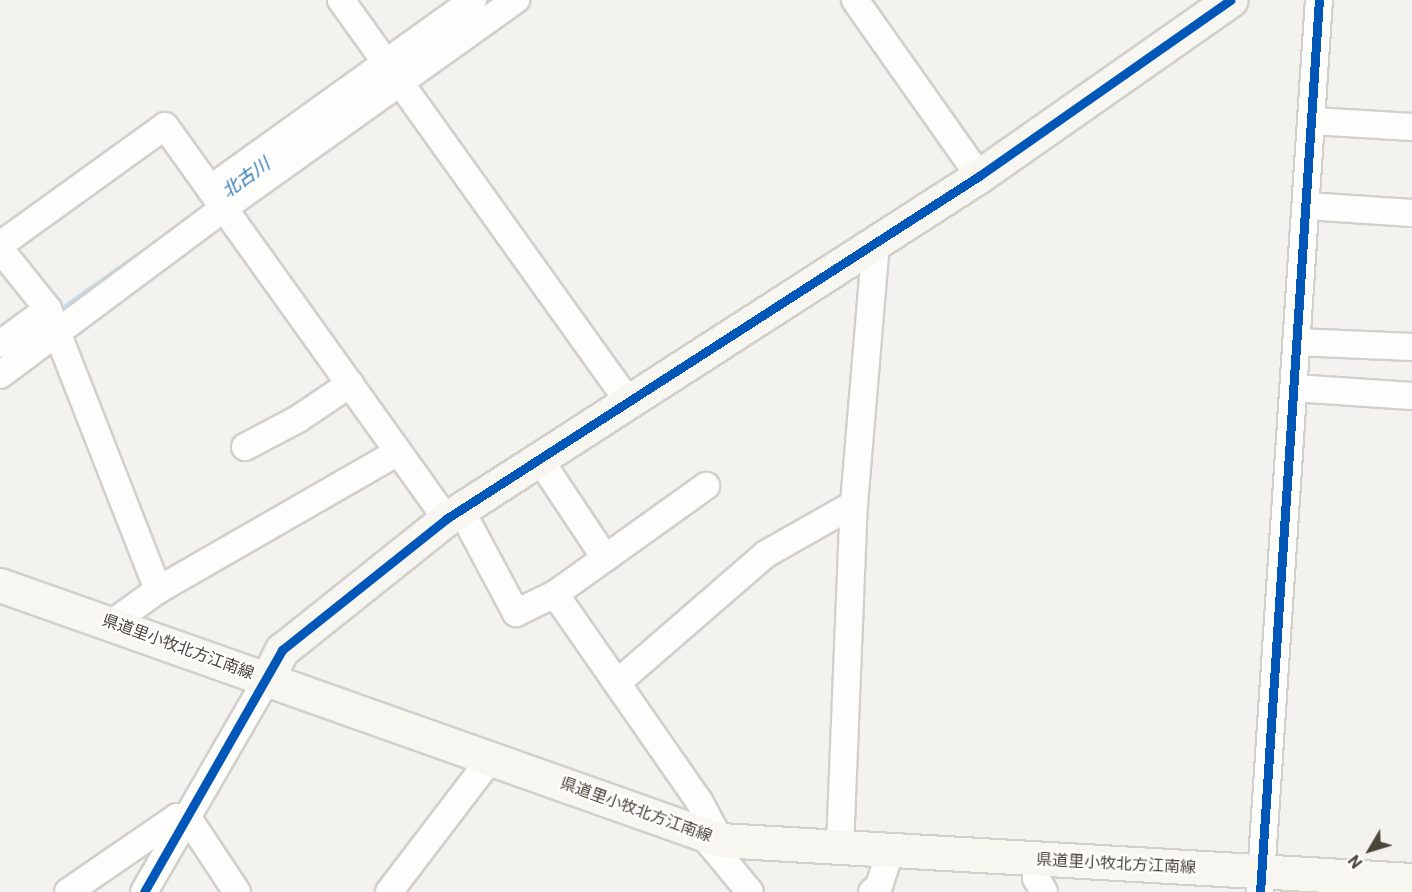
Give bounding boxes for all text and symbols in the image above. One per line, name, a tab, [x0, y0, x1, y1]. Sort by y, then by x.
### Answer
water label: 北古川	[218, 153, 274, 203]
street label: 県道里小牧北方江南線	[100, 611, 256, 683]
street label: 県道里小牧北方江南線	[558, 774, 714, 846]
north arrow	[1340, 820, 1400, 880]
street label: 県道里小牧北方江南線	[1036, 850, 1196, 878]
text: N	[1344, 851, 1366, 872]

